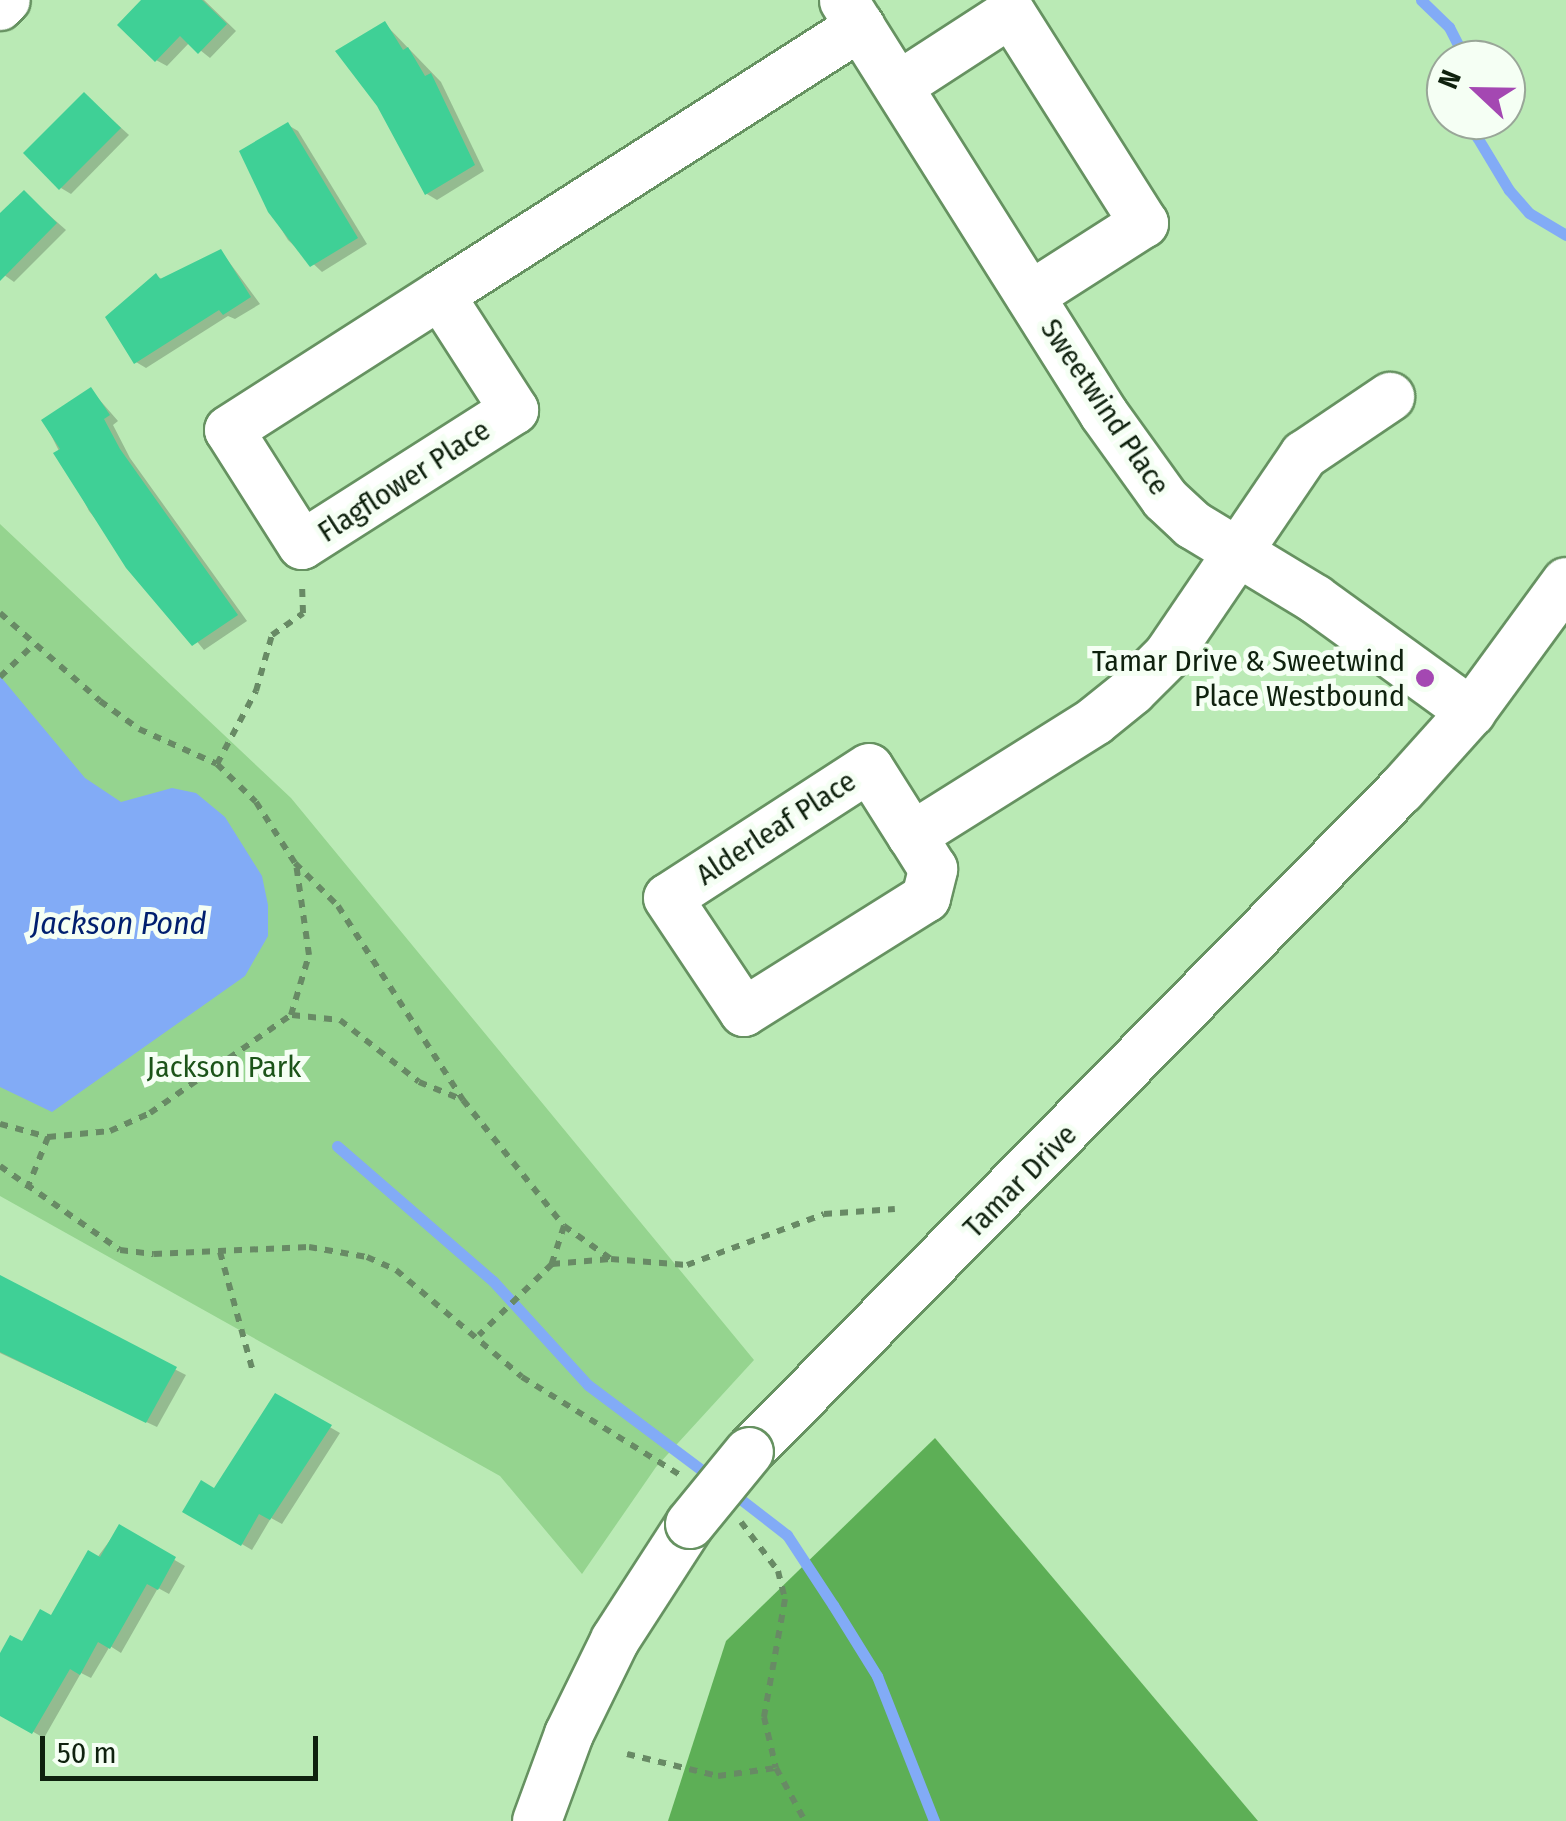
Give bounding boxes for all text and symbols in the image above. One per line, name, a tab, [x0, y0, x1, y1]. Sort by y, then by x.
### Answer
north arrow	[1426, 40, 1526, 140]
text: N	[1431, 65, 1468, 93]
street label: Sweetwind Place	[1033, 312, 1177, 502]
street label: Flagflower Place	[311, 412, 497, 550]
place label: Tamar Drive & Sweetwind Place Westbound	[1092, 643, 1405, 714]
marker: Tamar Drive & Sweetwind Place Westbound	[1414, 667, 1436, 689]
street label: Alderleaf Place	[689, 763, 863, 893]
water label: Jackson Pond	[31, 904, 207, 942]
park label: Jackson Park	[147, 1049, 301, 1085]
street label: Tamar Drive	[956, 1117, 1084, 1245]
scale bar	[45, 1716, 322, 1778]
text: 50 m	[57, 1735, 117, 1771]

